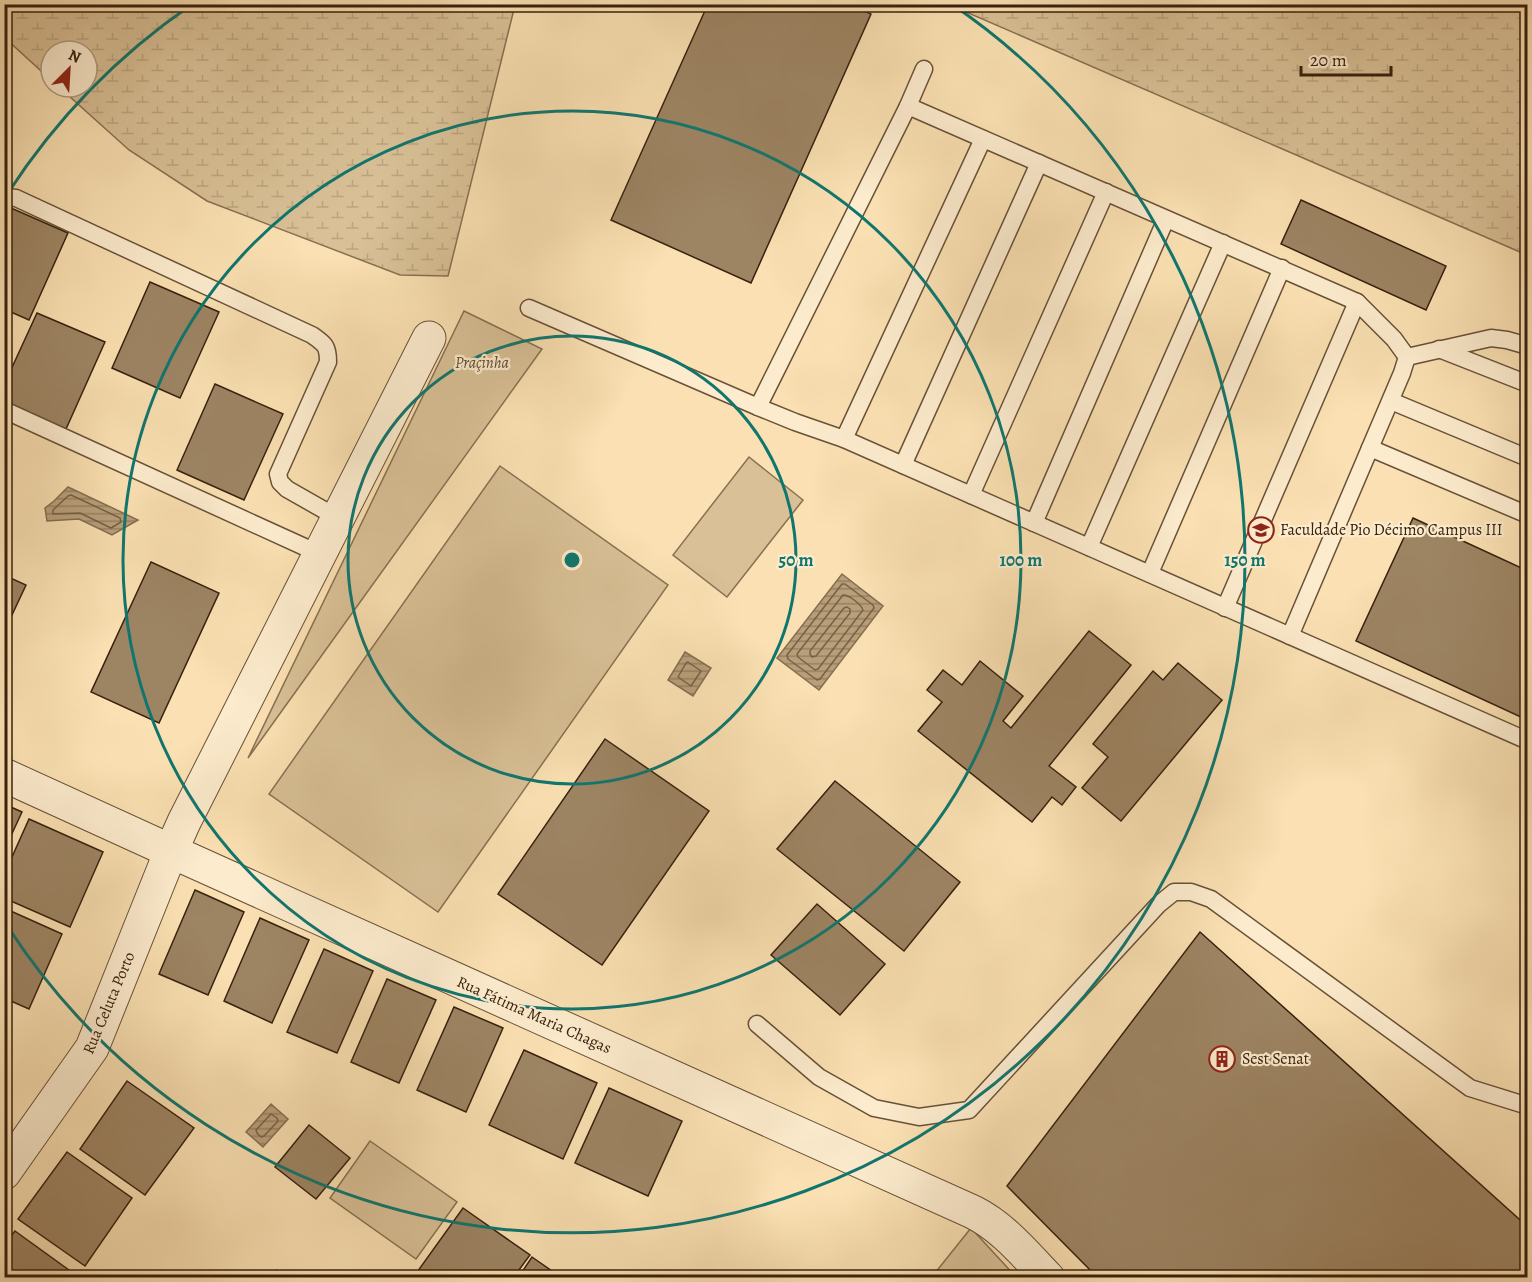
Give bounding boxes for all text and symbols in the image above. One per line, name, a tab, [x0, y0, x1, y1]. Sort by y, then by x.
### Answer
north arrow	[39, 39, 99, 99]
scale bar	[1301, 39, 1391, 77]
text: N	[65, 44, 85, 69]
text: 20 m	[1310, 48, 1347, 72]
park label: Praçinha	[455, 352, 510, 374]
school or university icon: Faculdade Pio Décimo Campus III	[1246, 515, 1276, 545]
place label: Faculdade Pio Décimo Campus III	[1280, 519, 1503, 541]
text: 50 m	[779, 548, 813, 572]
text: 100 m	[1000, 548, 1042, 572]
text: 150 m	[1224, 548, 1266, 572]
centre of rings	[562, 550, 582, 570]
street label: Rua Celuta Porto	[78, 948, 140, 1058]
street label: Rua Fátima Maria Chagas	[453, 971, 615, 1059]
building icon: Sest Senat	[1207, 1044, 1237, 1074]
place label: Sest Senat	[1242, 1048, 1309, 1070]

